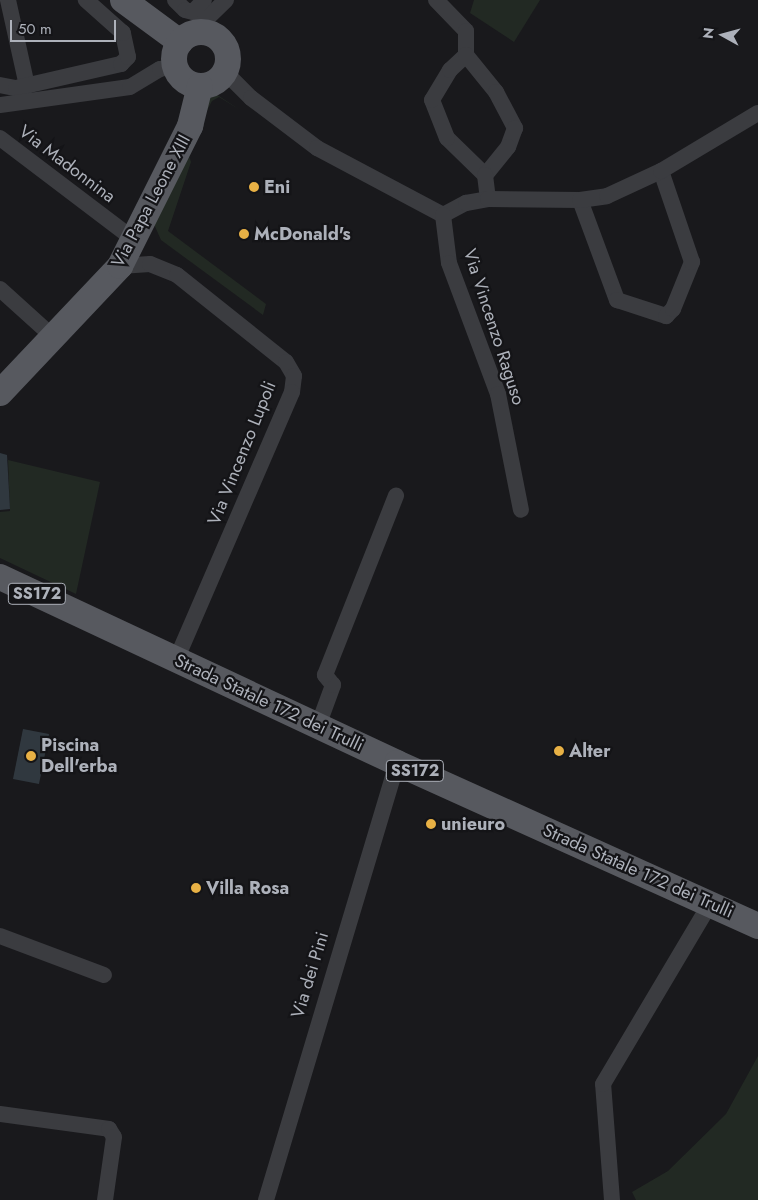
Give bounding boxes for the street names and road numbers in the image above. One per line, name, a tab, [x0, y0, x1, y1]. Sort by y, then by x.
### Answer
street label: Via Madonnina	[14, 121, 120, 207]
street label: Via Papa Leone XIII	[107, 131, 195, 271]
street label: Via Vincenzo Raguso	[459, 246, 529, 408]
street label: Via Vincenzo Lupoli	[203, 378, 281, 528]
road number: SS172	[7, 580, 67, 608]
street label: Strada Statale 172 dei Trulli	[171, 650, 367, 756]
road number: SS172	[385, 758, 445, 784]
street label: Strada Statale 172 dei Trulli	[539, 819, 737, 923]
street label: Via dei Pini	[287, 929, 333, 1021]

